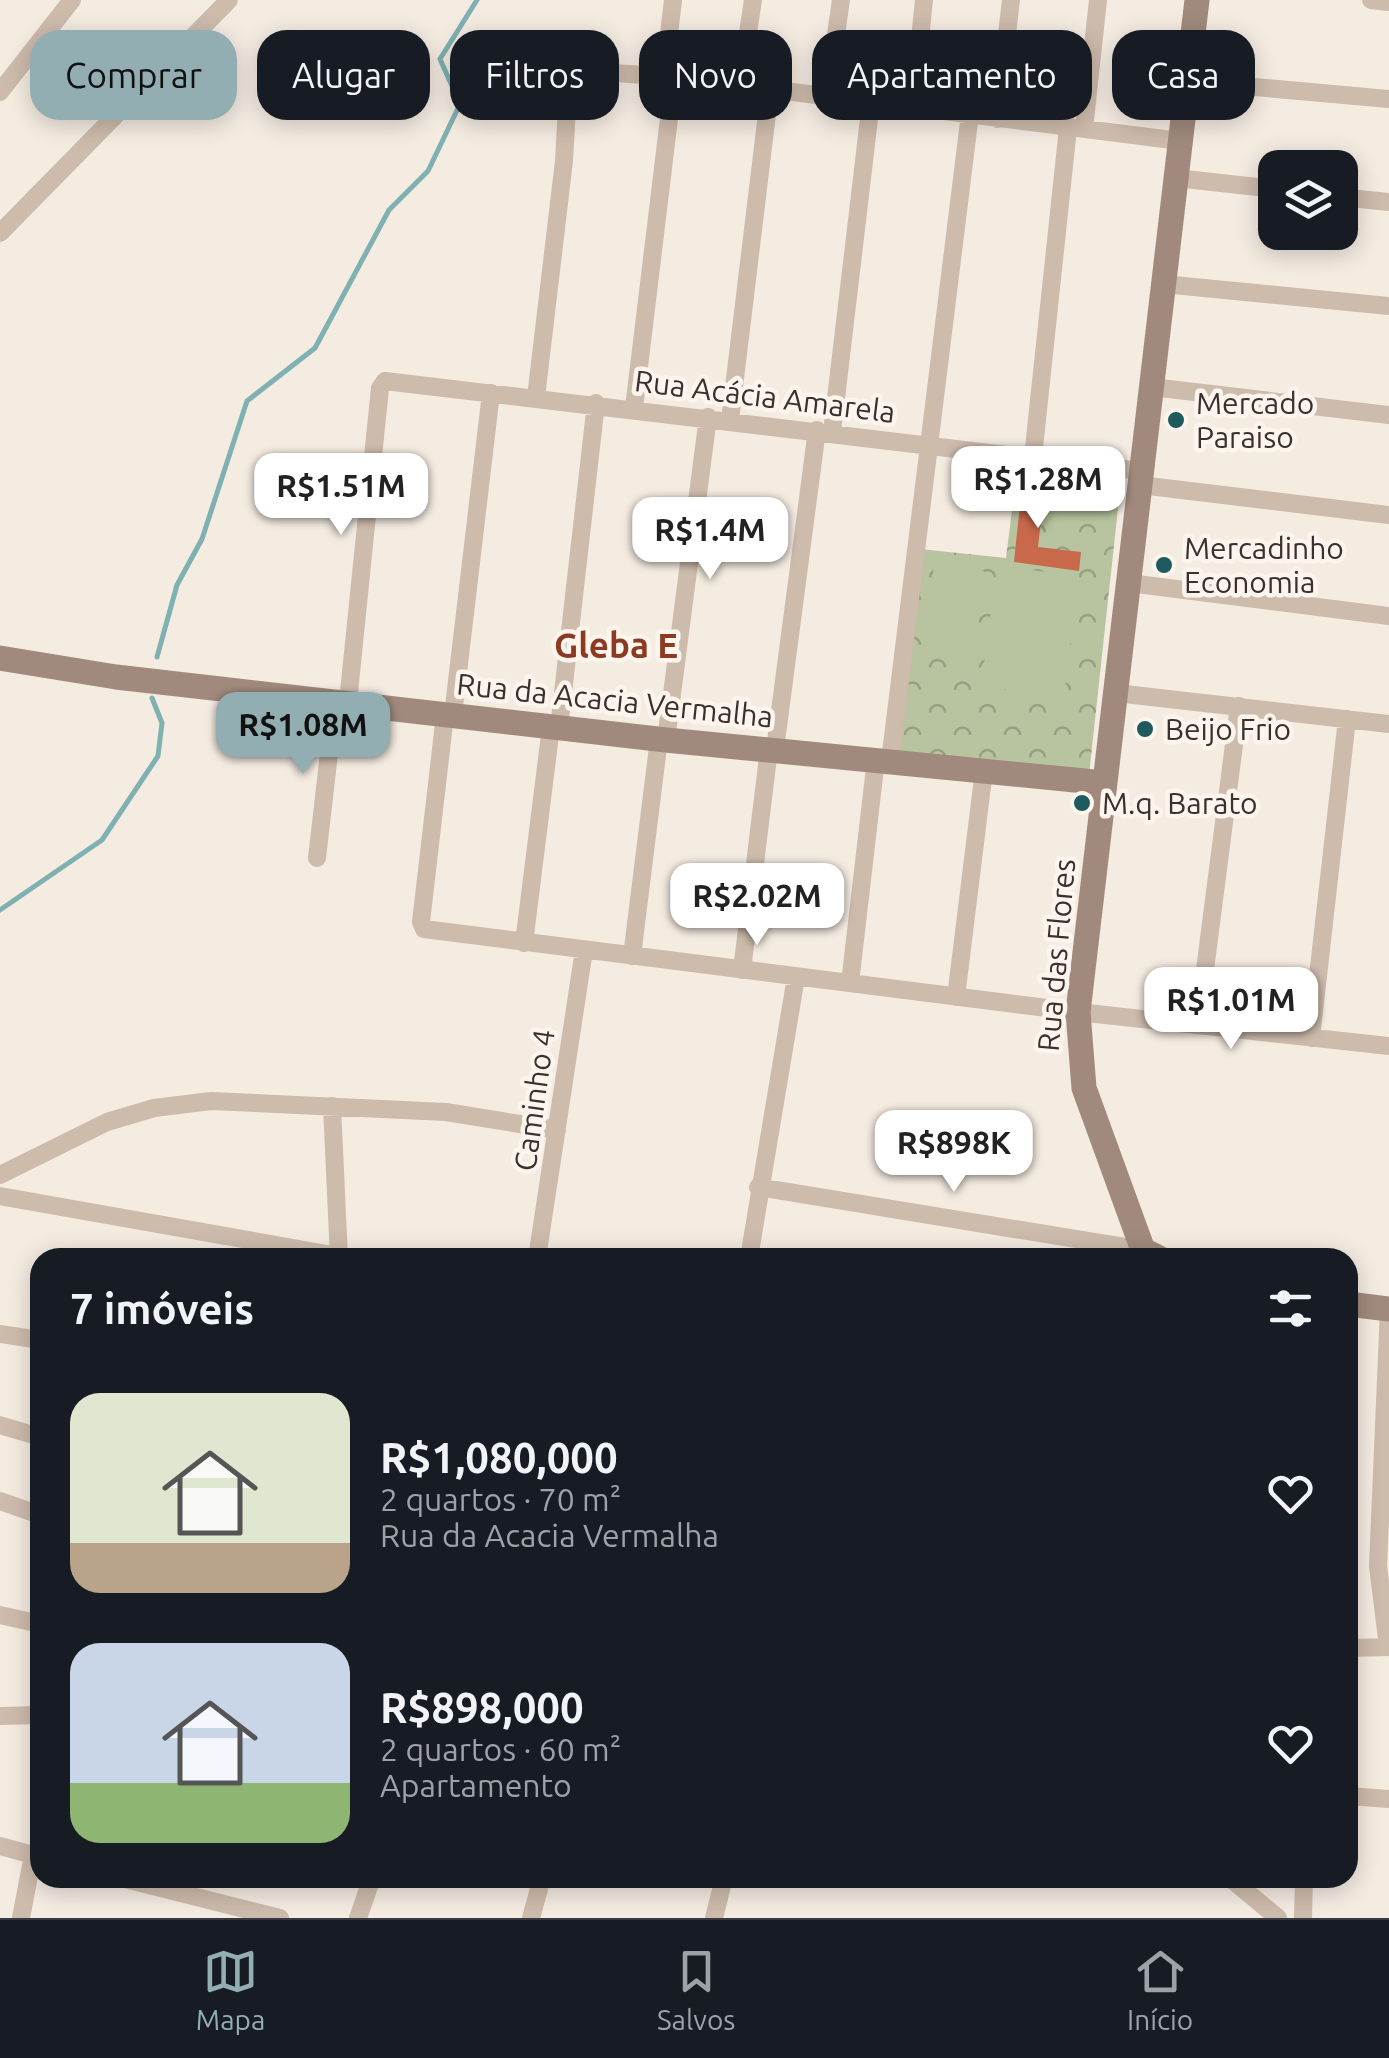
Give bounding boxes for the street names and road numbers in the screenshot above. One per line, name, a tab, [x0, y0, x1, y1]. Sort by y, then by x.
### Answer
street label: Rua Acácia Amarela	[633, 363, 897, 429]
street label: Rua da Acacia Vermalha	[455, 666, 775, 734]
street label: Rua das Flores	[1031, 857, 1081, 1053]
street label: Caminho 4	[507, 1027, 561, 1173]

